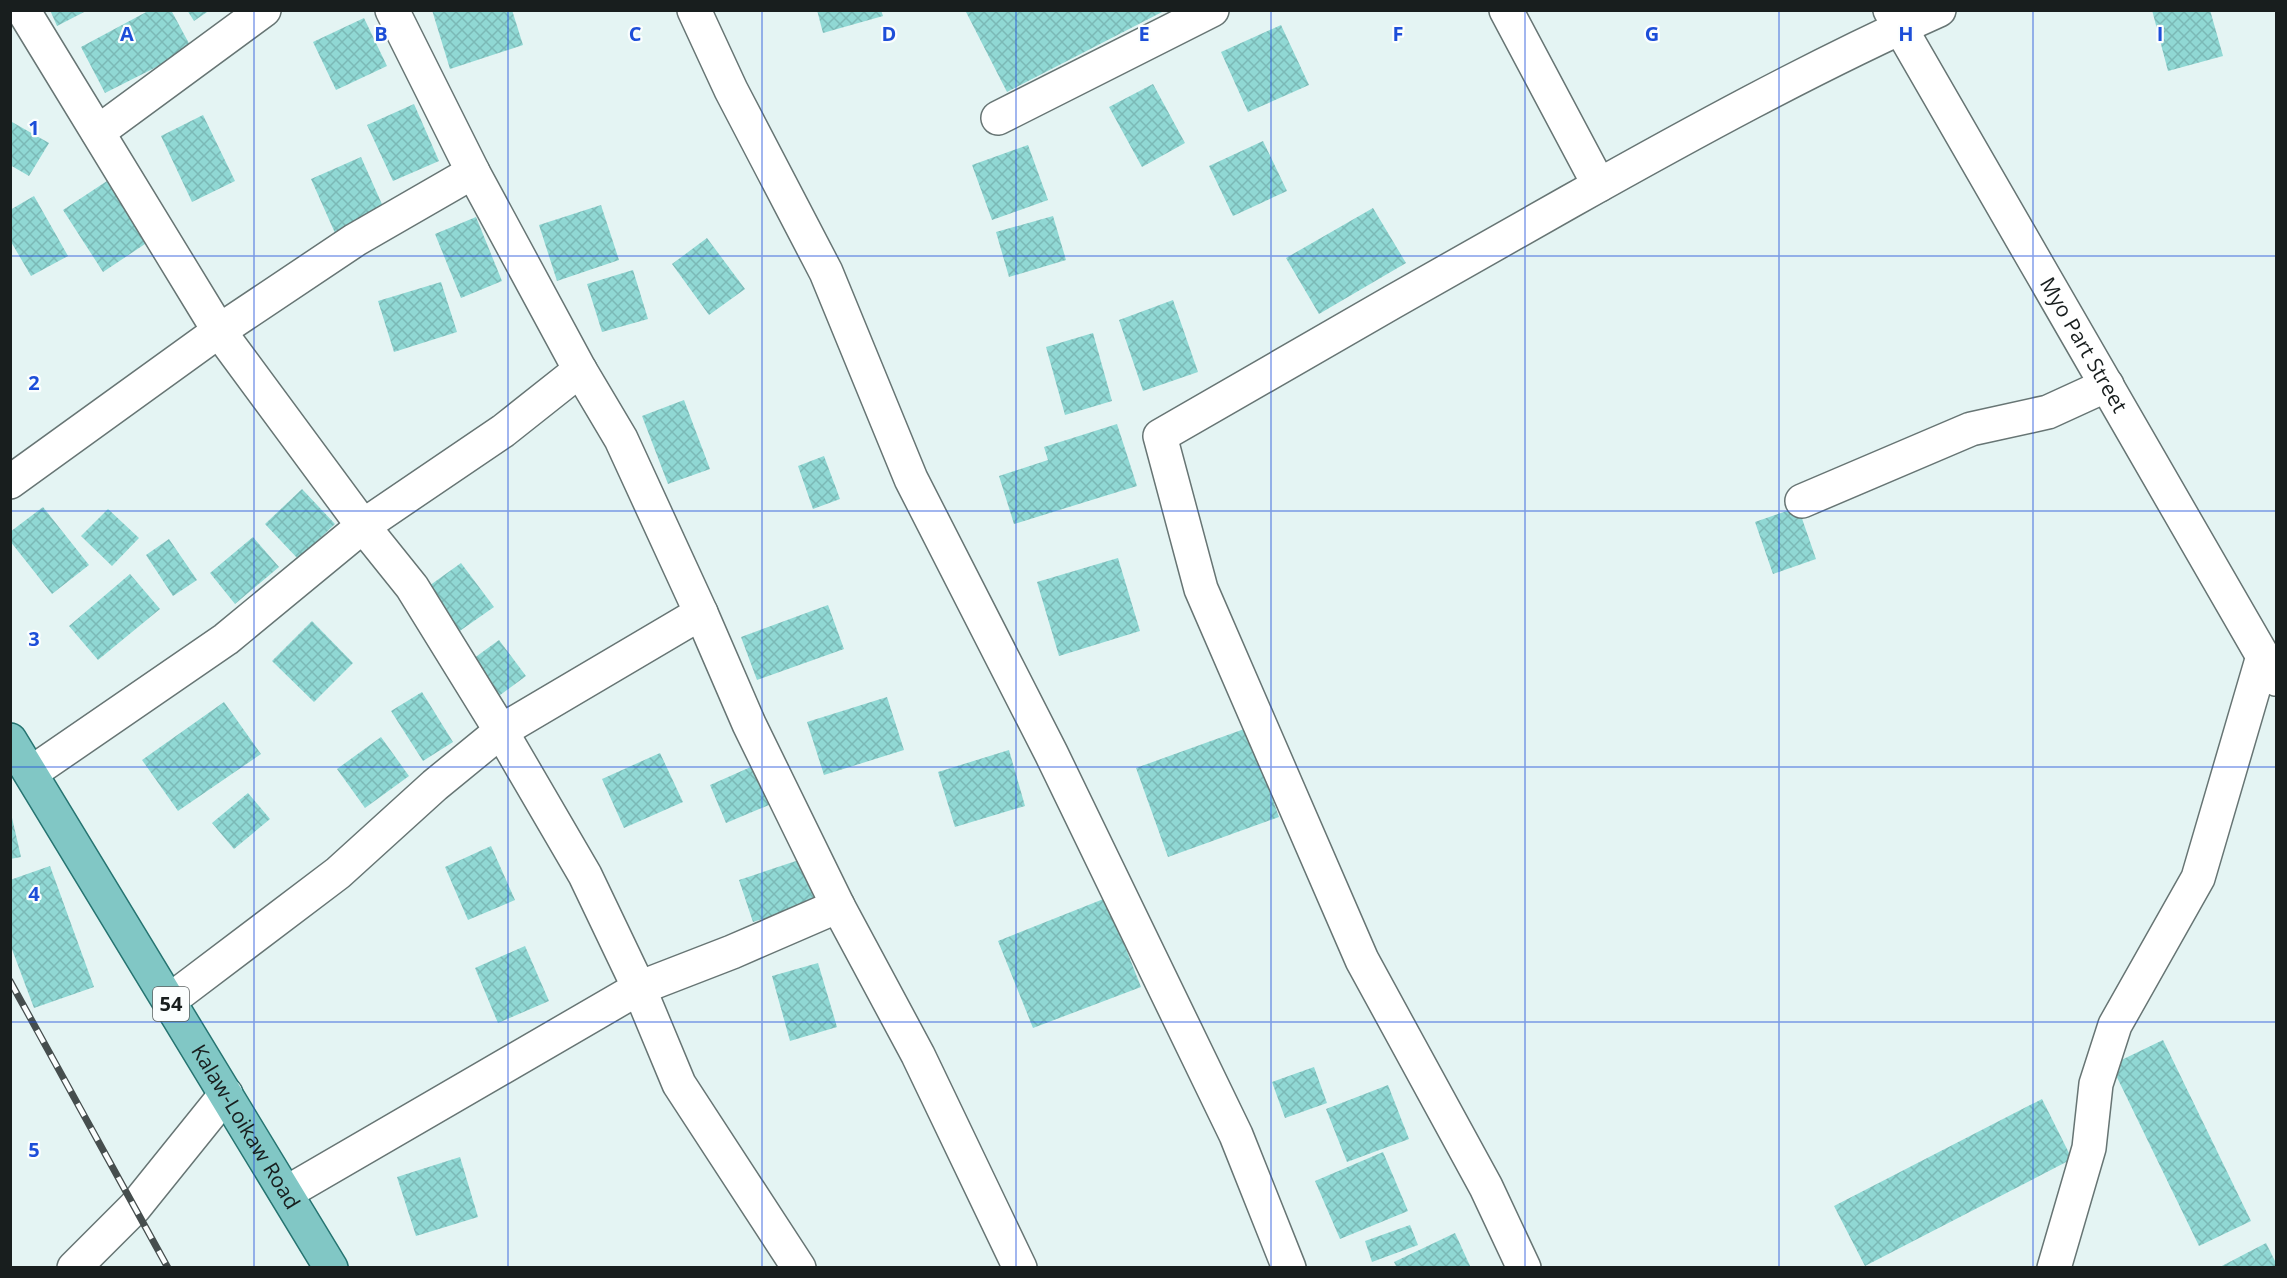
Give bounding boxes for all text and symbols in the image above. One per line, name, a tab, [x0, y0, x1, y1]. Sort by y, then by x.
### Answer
text: A	[120, 20, 134, 47]
text: B	[374, 20, 388, 47]
text: C	[629, 20, 642, 47]
text: D	[882, 20, 896, 47]
text: E	[1138, 20, 1150, 47]
text: F	[1393, 20, 1403, 47]
text: G	[1645, 20, 1659, 47]
text: H	[1898, 20, 1914, 47]
text: I	[2157, 20, 2163, 47]
text: 1	[28, 114, 40, 141]
street label: Myo Part Street	[2034, 272, 2134, 418]
text: 2	[28, 369, 40, 396]
text: 3	[28, 625, 40, 652]
text: 4	[28, 880, 40, 907]
road number: 54	[153, 987, 189, 1021]
street label: Kalaw-Loikaw Road	[185, 1039, 307, 1214]
text: 5	[28, 1136, 40, 1163]

